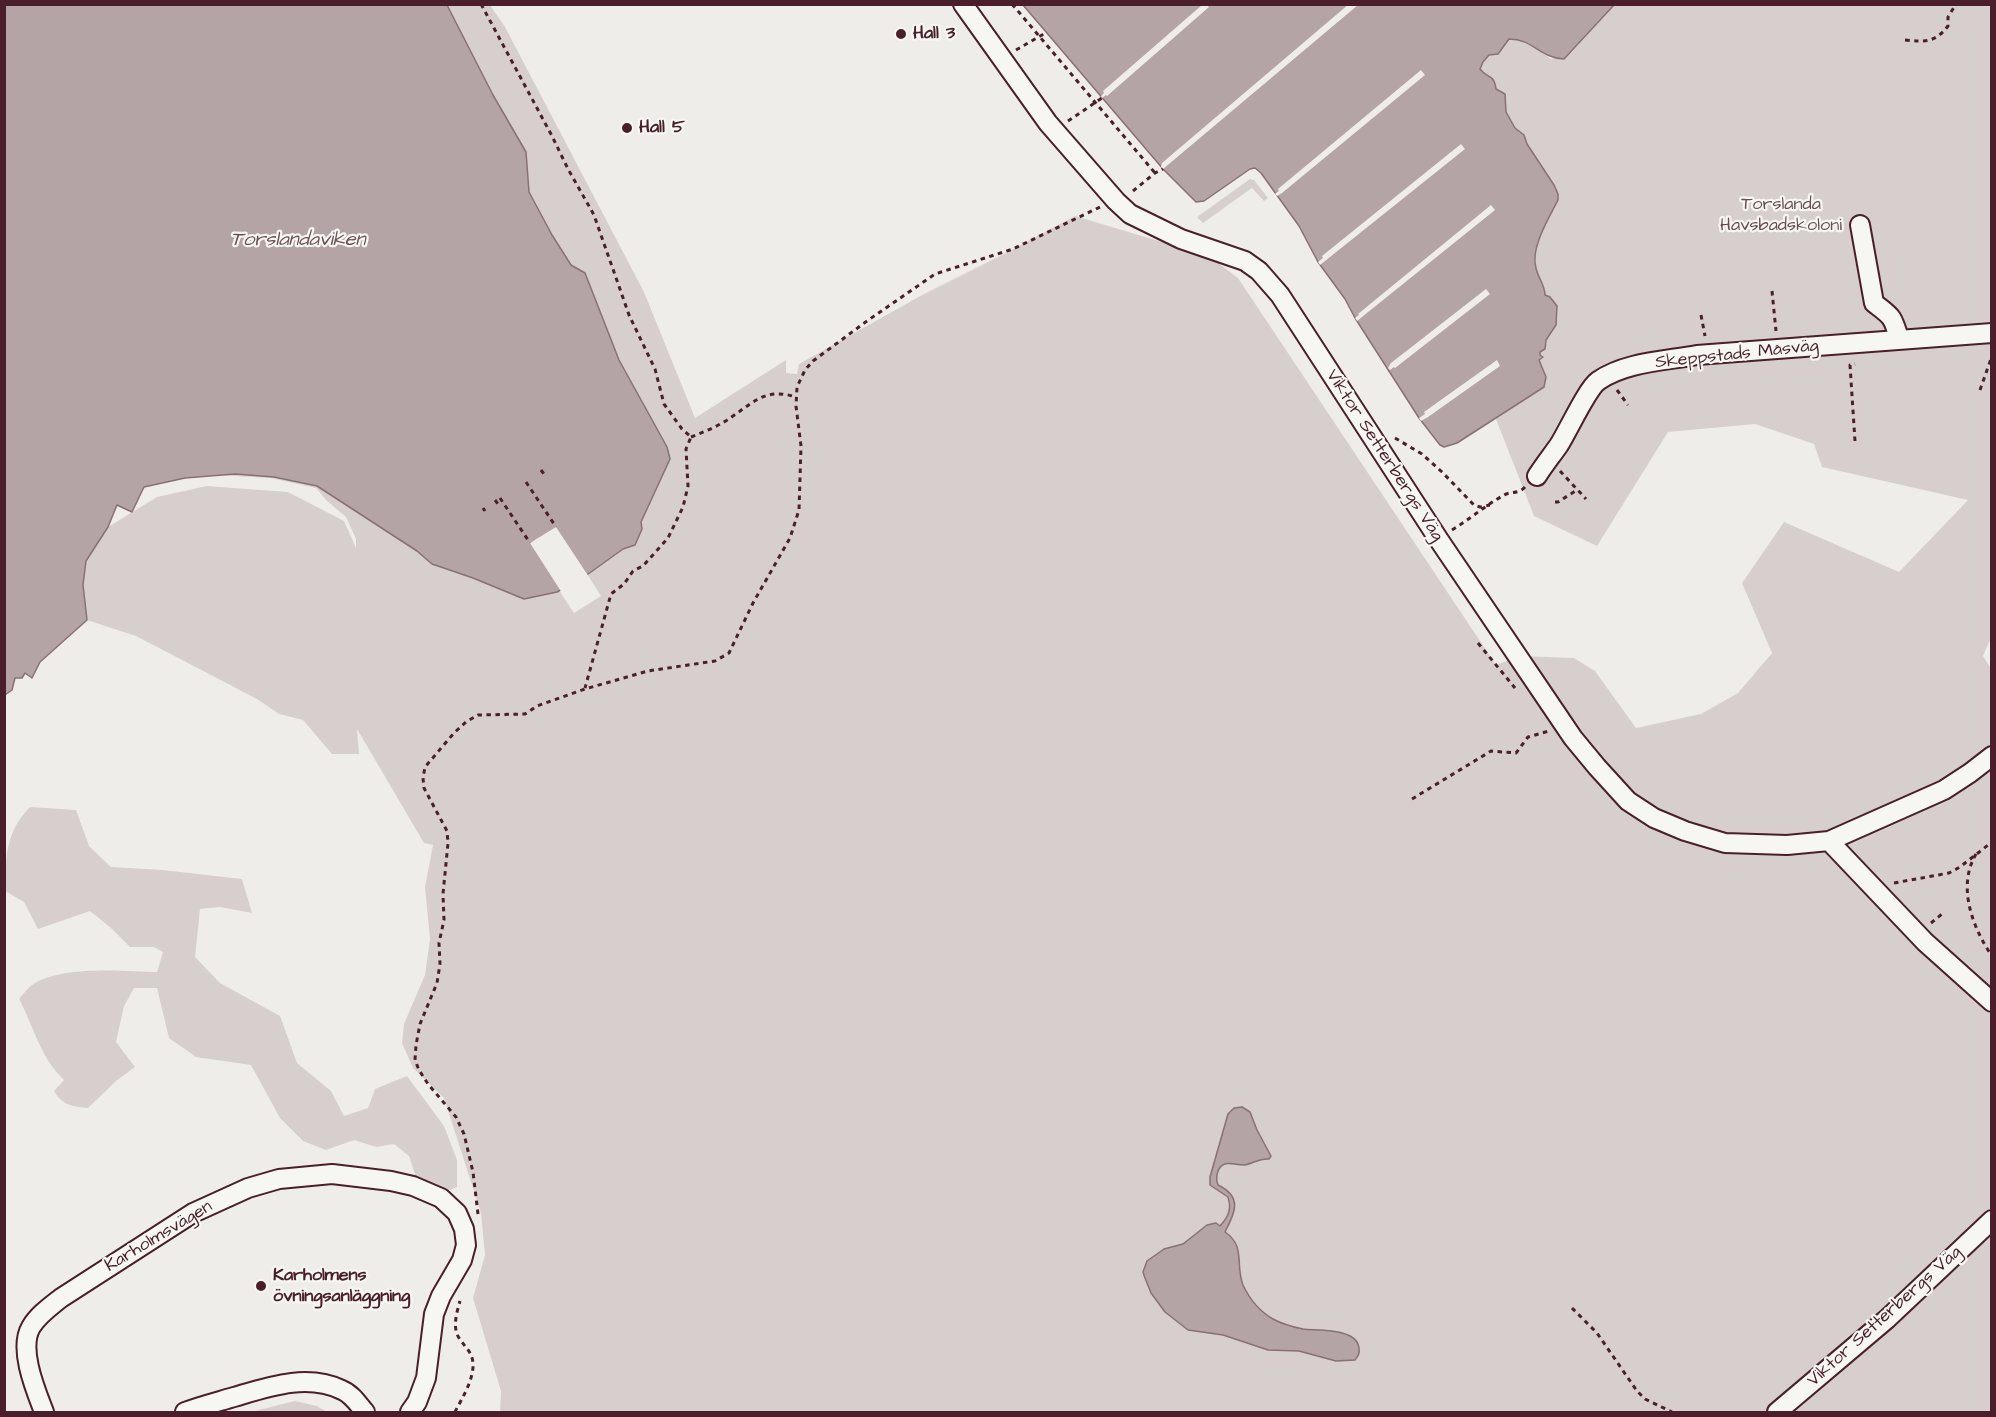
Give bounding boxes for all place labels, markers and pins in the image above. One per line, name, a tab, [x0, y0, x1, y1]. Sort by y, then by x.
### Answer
place label: Hall 3	[913, 23, 955, 45]
marker: Hall 3	[894, 27, 908, 41]
place label: Hall 5	[639, 117, 685, 139]
marker: Hall 5	[620, 121, 634, 135]
place label: Karholmens övningsanläggning	[273, 1265, 410, 1308]
marker: Karholmens övningsanläggning	[254, 1279, 268, 1293]

